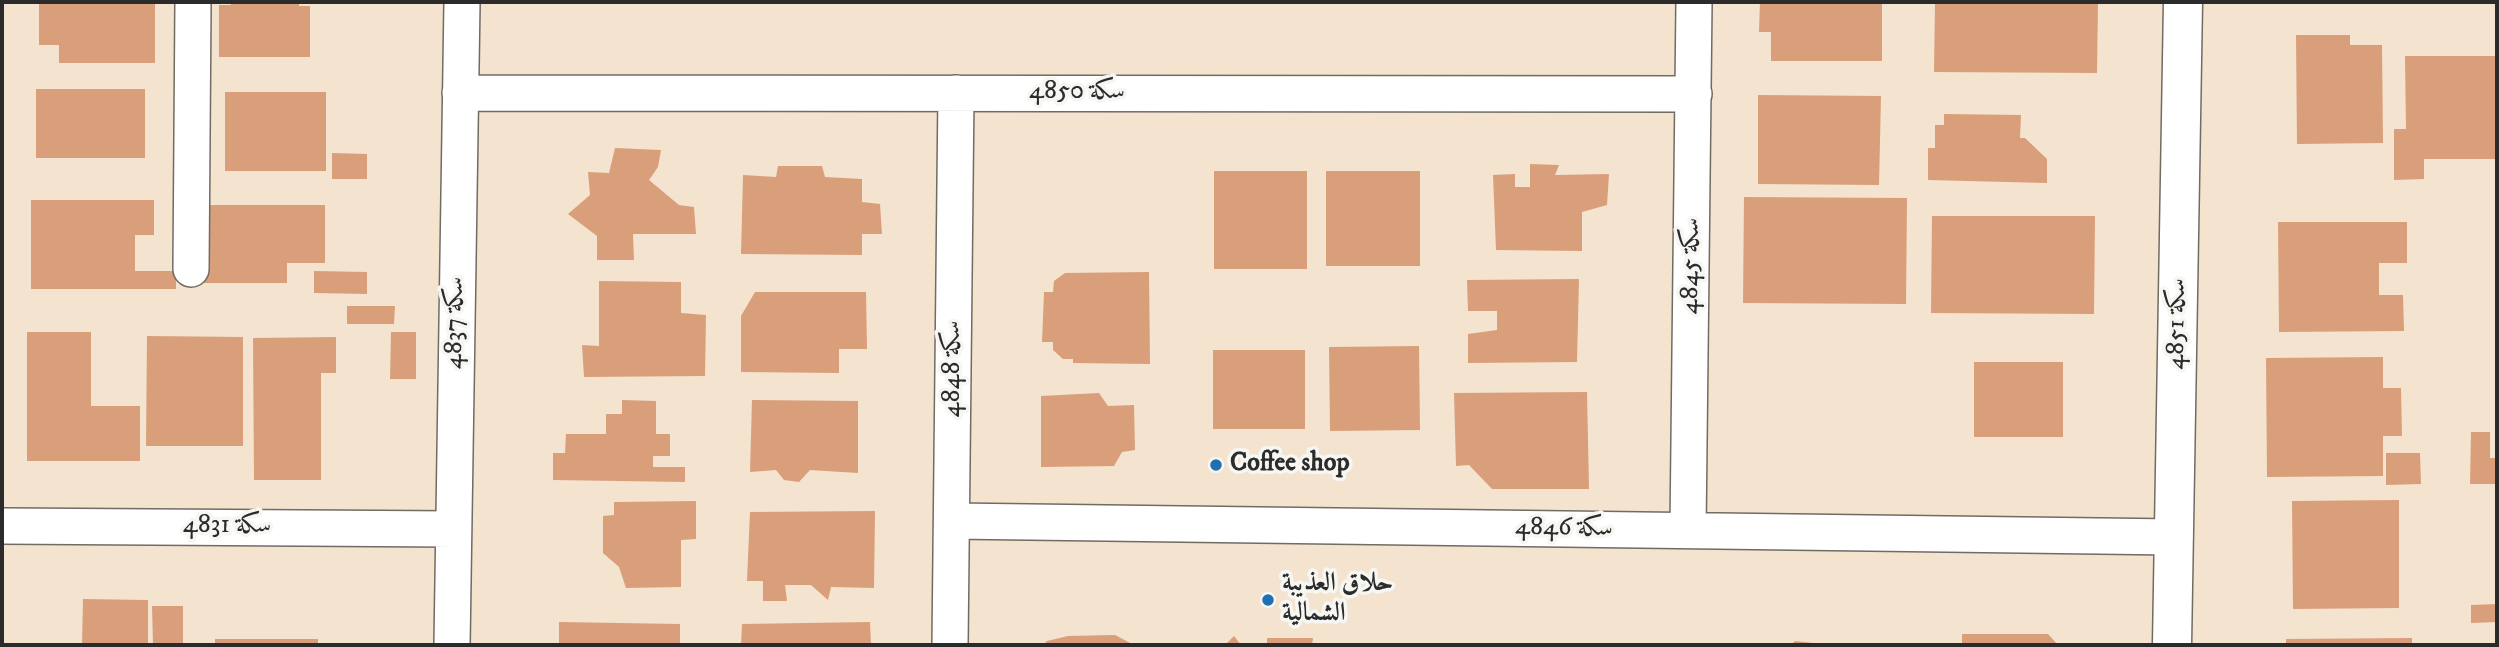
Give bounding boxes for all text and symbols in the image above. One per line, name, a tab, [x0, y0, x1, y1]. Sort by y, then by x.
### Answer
street label: سكة 4850	[1029, 77, 1125, 109]
street label: سكة 4845	[1676, 217, 1708, 315]
street label: سكة 4837	[440, 276, 472, 370]
street label: سكة 4851	[2162, 278, 2194, 370]
street label: سكة 4848	[938, 320, 970, 418]
place label: Coffee shop	[1230, 449, 1349, 481]
marker: Coffee shop	[1208, 457, 1224, 473]
street label: سكة 4831	[183, 511, 271, 543]
street label: سكة 4846	[1515, 513, 1613, 545]
place label: حلاق العذيبة الشمالية	[1282, 569, 1393, 630]
marker: حلاق العذيبة الشمالية	[1260, 592, 1276, 608]

